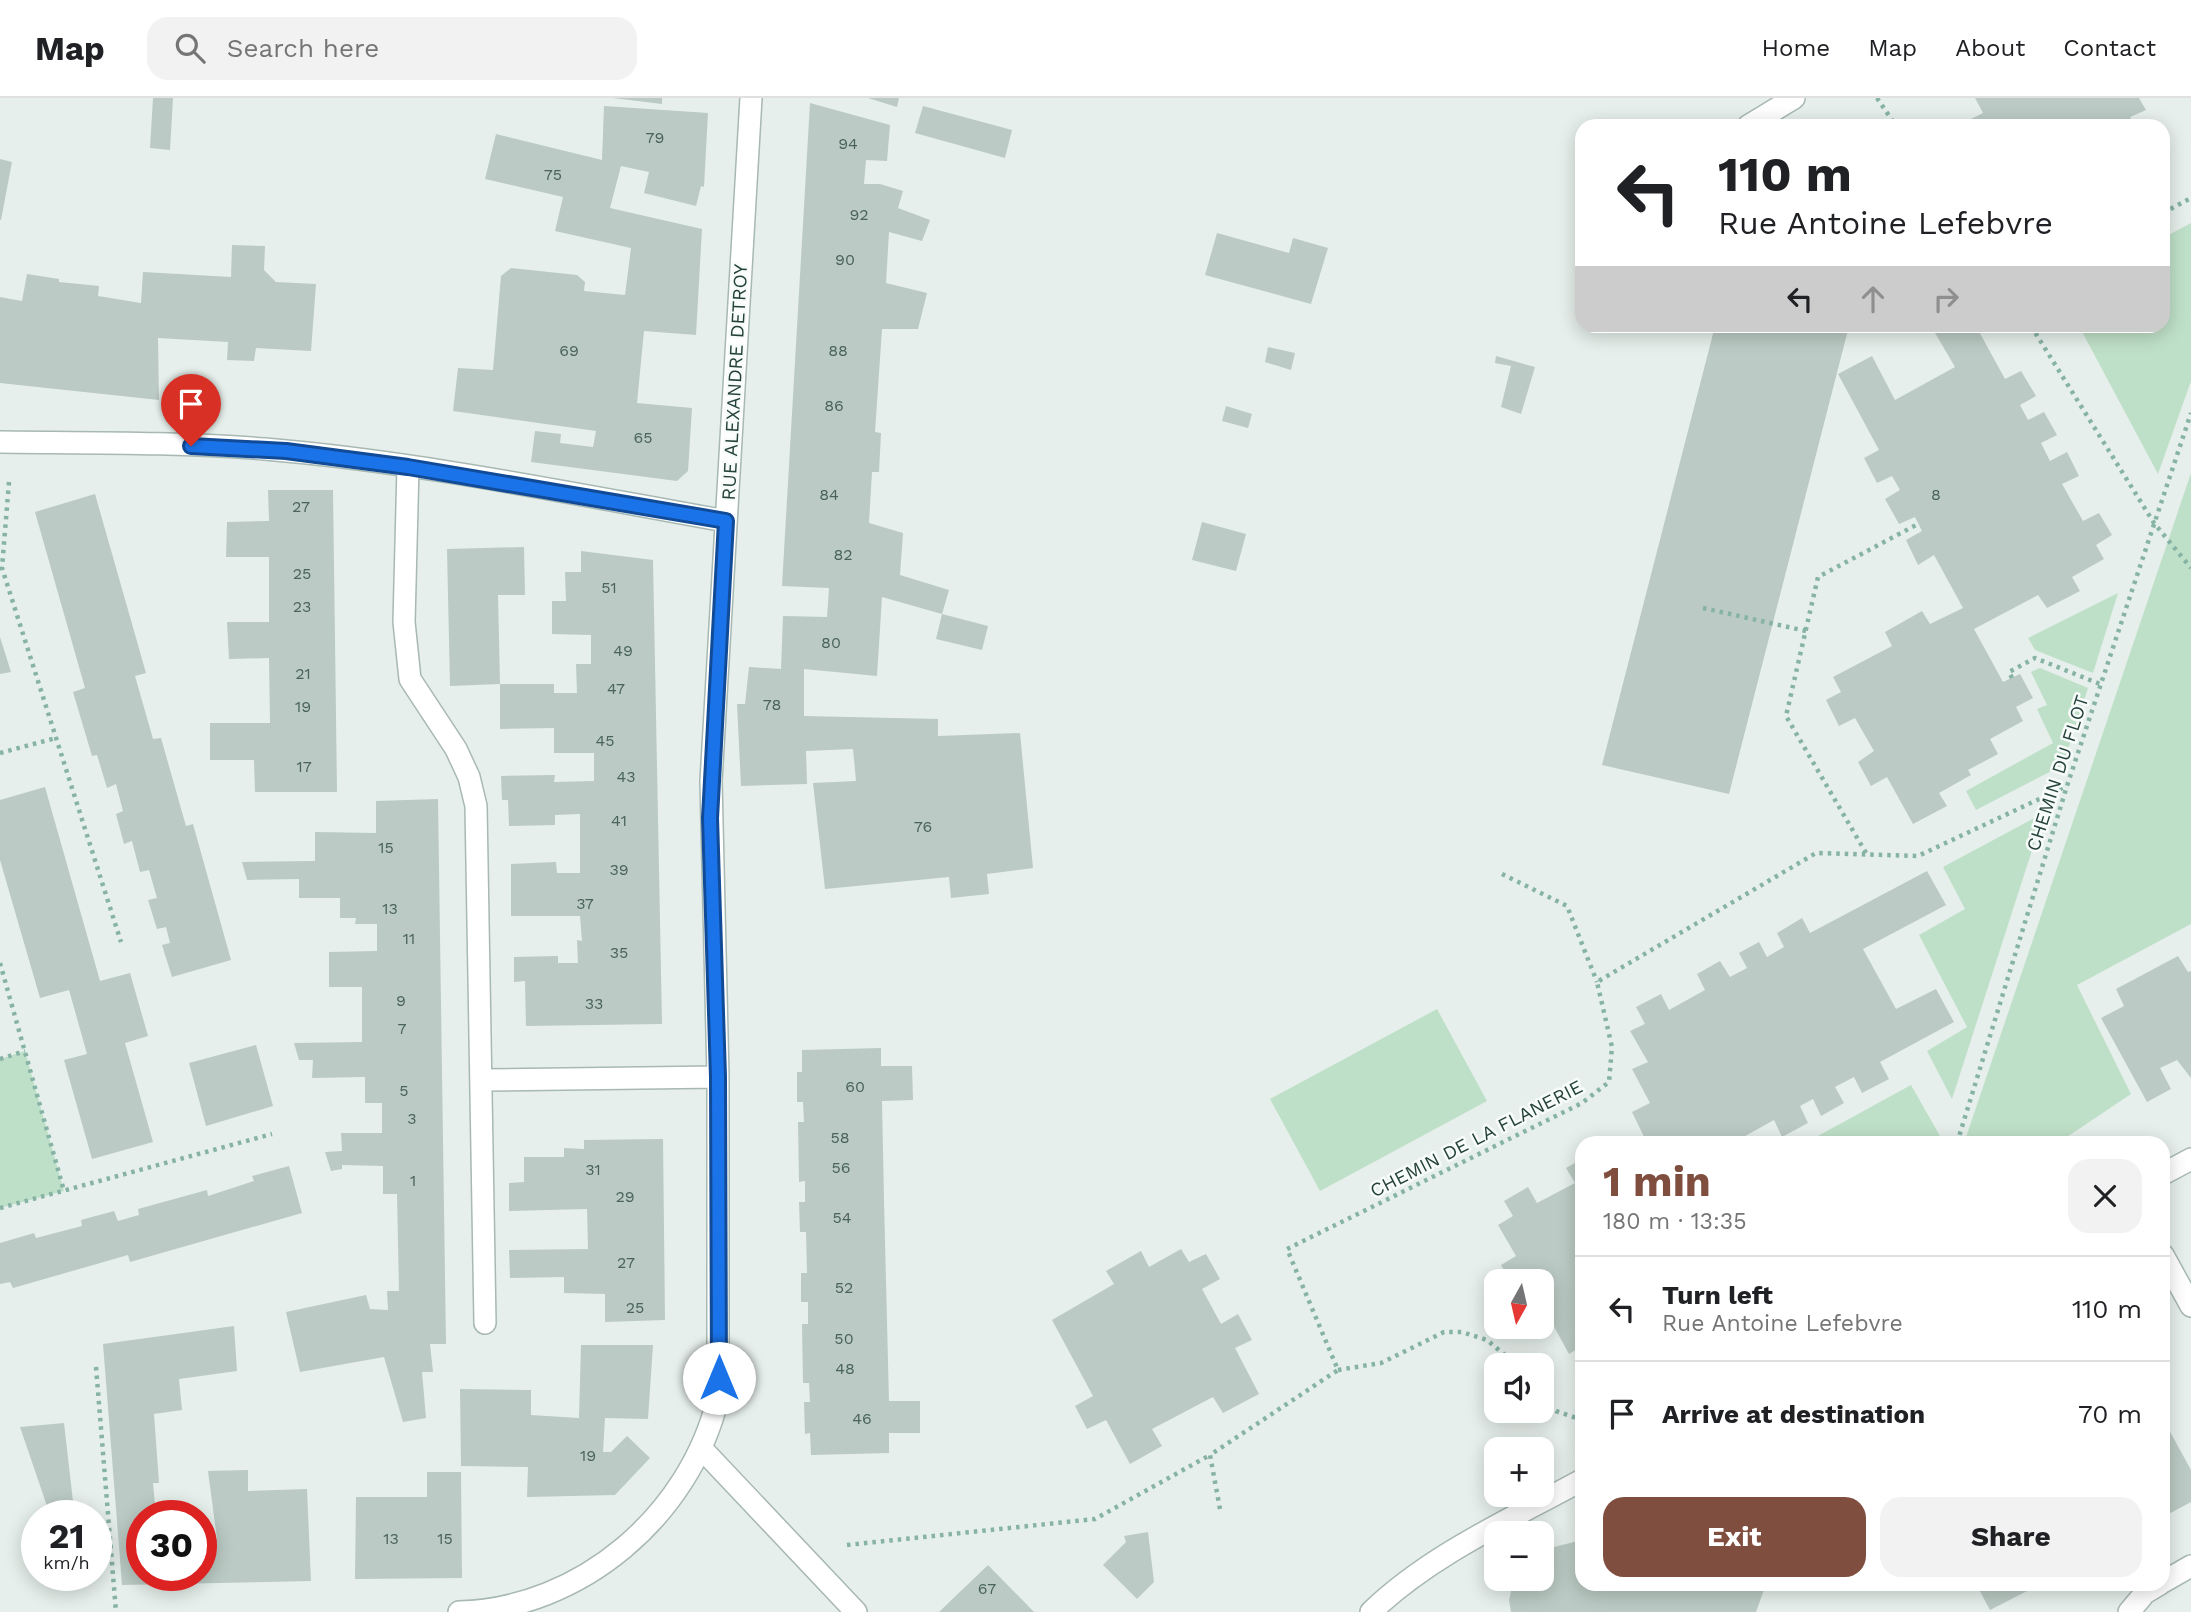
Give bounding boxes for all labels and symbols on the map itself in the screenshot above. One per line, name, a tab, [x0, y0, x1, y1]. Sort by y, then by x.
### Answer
house number: 79	[646, 128, 664, 147]
house number: 94	[838, 134, 858, 153]
house number: 75	[544, 165, 562, 184]
house number: 92	[849, 205, 869, 224]
house number: 90	[835, 250, 855, 269]
street label: RUE ALEXANDRE DETROY	[717, 263, 752, 501]
house number: 69	[559, 341, 579, 360]
house number: 88	[828, 341, 848, 360]
pin	[161, 374, 221, 446]
house number: 86	[824, 396, 844, 415]
house number: 65	[633, 428, 653, 447]
house number: 84	[819, 485, 839, 504]
house number: 8	[1931, 485, 1941, 504]
house number: 27	[292, 497, 310, 516]
house number: 82	[833, 545, 853, 564]
house number: 25	[293, 564, 311, 583]
house number: 51	[601, 578, 617, 597]
house number: 23	[293, 597, 311, 616]
house number: 80	[821, 633, 841, 652]
house number: 49	[613, 641, 633, 660]
house number: 21	[295, 664, 311, 683]
house number: 47	[607, 679, 625, 698]
street label: CHEMIN DU FLOT	[2021, 692, 2094, 854]
house number: 78	[763, 695, 781, 714]
house number: 19	[295, 697, 311, 716]
house number: 45	[595, 731, 615, 750]
house number: 17	[296, 757, 312, 776]
house number: 43	[616, 767, 636, 786]
house number: 41	[611, 811, 627, 830]
house number: 76	[914, 817, 932, 836]
house number: 15	[378, 838, 394, 857]
house number: 39	[609, 860, 629, 879]
house number: 37	[576, 894, 594, 913]
house number: 13	[382, 899, 398, 918]
house number: 11	[403, 929, 415, 948]
house number: 35	[610, 943, 628, 962]
house number: 9	[396, 991, 406, 1010]
house number: 33	[585, 994, 603, 1013]
house number: 7	[398, 1019, 407, 1038]
street label: CHEMIN DE LA FLANERIE	[1366, 1075, 1586, 1202]
house number: 60	[845, 1077, 865, 1096]
house number: 5	[399, 1081, 409, 1100]
house number: 3	[407, 1109, 417, 1128]
house number: 58	[830, 1128, 850, 1147]
house number: 56	[831, 1158, 851, 1177]
house number: 31	[585, 1160, 601, 1179]
house number: 1	[410, 1171, 416, 1190]
house number: 29	[615, 1187, 635, 1206]
house number: 54	[832, 1208, 852, 1227]
house number: 27	[617, 1253, 635, 1272]
north arrow	[1484, 1269, 1554, 1339]
house number: 52	[835, 1278, 853, 1297]
house number: 25	[626, 1298, 644, 1317]
house number: 50	[834, 1329, 854, 1348]
position arrow	[682, 1341, 756, 1415]
house number: 48	[835, 1359, 855, 1378]
house number: 46	[852, 1409, 872, 1428]
house number: 19	[580, 1446, 596, 1465]
speed limit sign: 30	[126, 1500, 217, 1591]
house number: 13	[383, 1529, 399, 1548]
house number: 15	[437, 1529, 453, 1548]
house number: 67	[978, 1579, 996, 1598]

